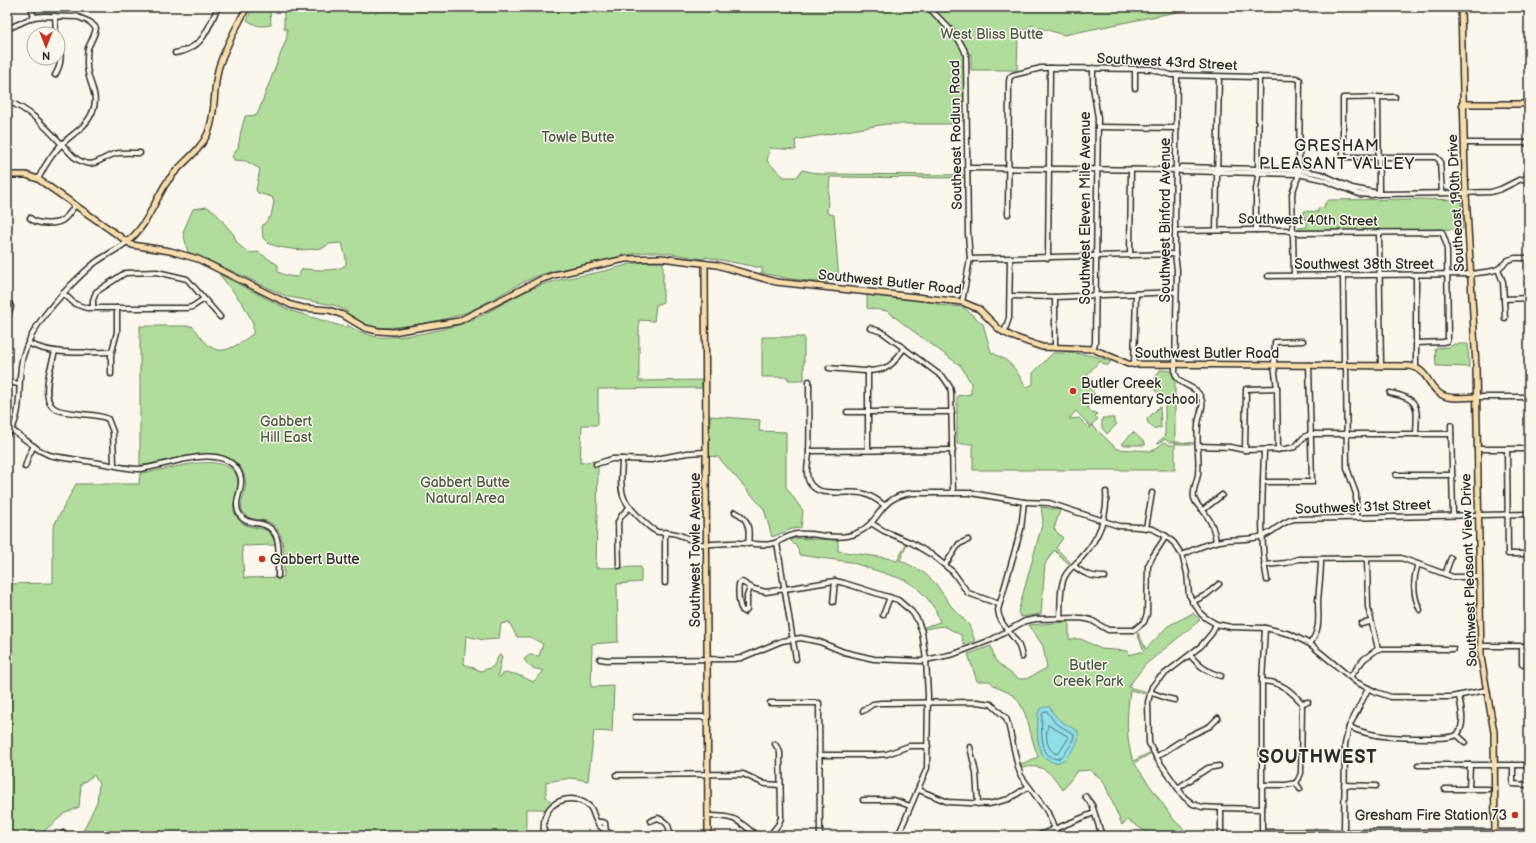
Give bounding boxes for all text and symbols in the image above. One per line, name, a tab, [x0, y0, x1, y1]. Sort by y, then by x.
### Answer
north arrow	[26, 26, 66, 66]
park label: West Bliss Butte	[941, 26, 1043, 43]
text: N	[42, 49, 50, 62]
street label: Southwest 43rd Street	[1096, 50, 1238, 74]
street label: Southeast Rodlun Road	[946, 60, 966, 210]
street label: Southwest Eleven Mile Avenue	[1077, 111, 1094, 305]
park label: Towle Butte	[541, 129, 615, 146]
street label: Southeast 190th Drive	[1444, 134, 1468, 272]
district label: GRESHAM PLEASANT VALLEY	[1259, 137, 1415, 174]
street label: Southwest Binford Avenue	[1157, 138, 1174, 302]
street label: Southwest 40th Street	[1238, 210, 1379, 230]
street label: Southwest 38th Street	[1294, 256, 1434, 273]
street label: Southwest Butler Road	[817, 266, 963, 298]
street label: Southwest Butler Road	[1135, 345, 1279, 362]
place label: Butler Creek Elementary School	[1081, 375, 1199, 408]
marker: Butler Creek Elementary School	[1068, 386, 1078, 396]
park label: Gabbert Hill East	[260, 413, 313, 446]
street label: Southwest Towle Avenue	[687, 473, 704, 627]
street label: Southwest Pleasant View Drive	[1457, 473, 1481, 667]
park label: Gabbert Butte Natural Area	[420, 474, 510, 507]
street label: Southwest 31st Street	[1295, 496, 1432, 518]
place label: Gabbert Butte	[270, 551, 360, 568]
marker: Gabbert Butte	[257, 554, 267, 564]
park label: Butler Creek Park	[1053, 657, 1123, 690]
district label: SOUTHWEST	[1259, 747, 1377, 768]
place label: Gresham Fire Station 73	[1355, 807, 1507, 824]
marker: Gresham Fire Station 73	[1510, 810, 1520, 820]

